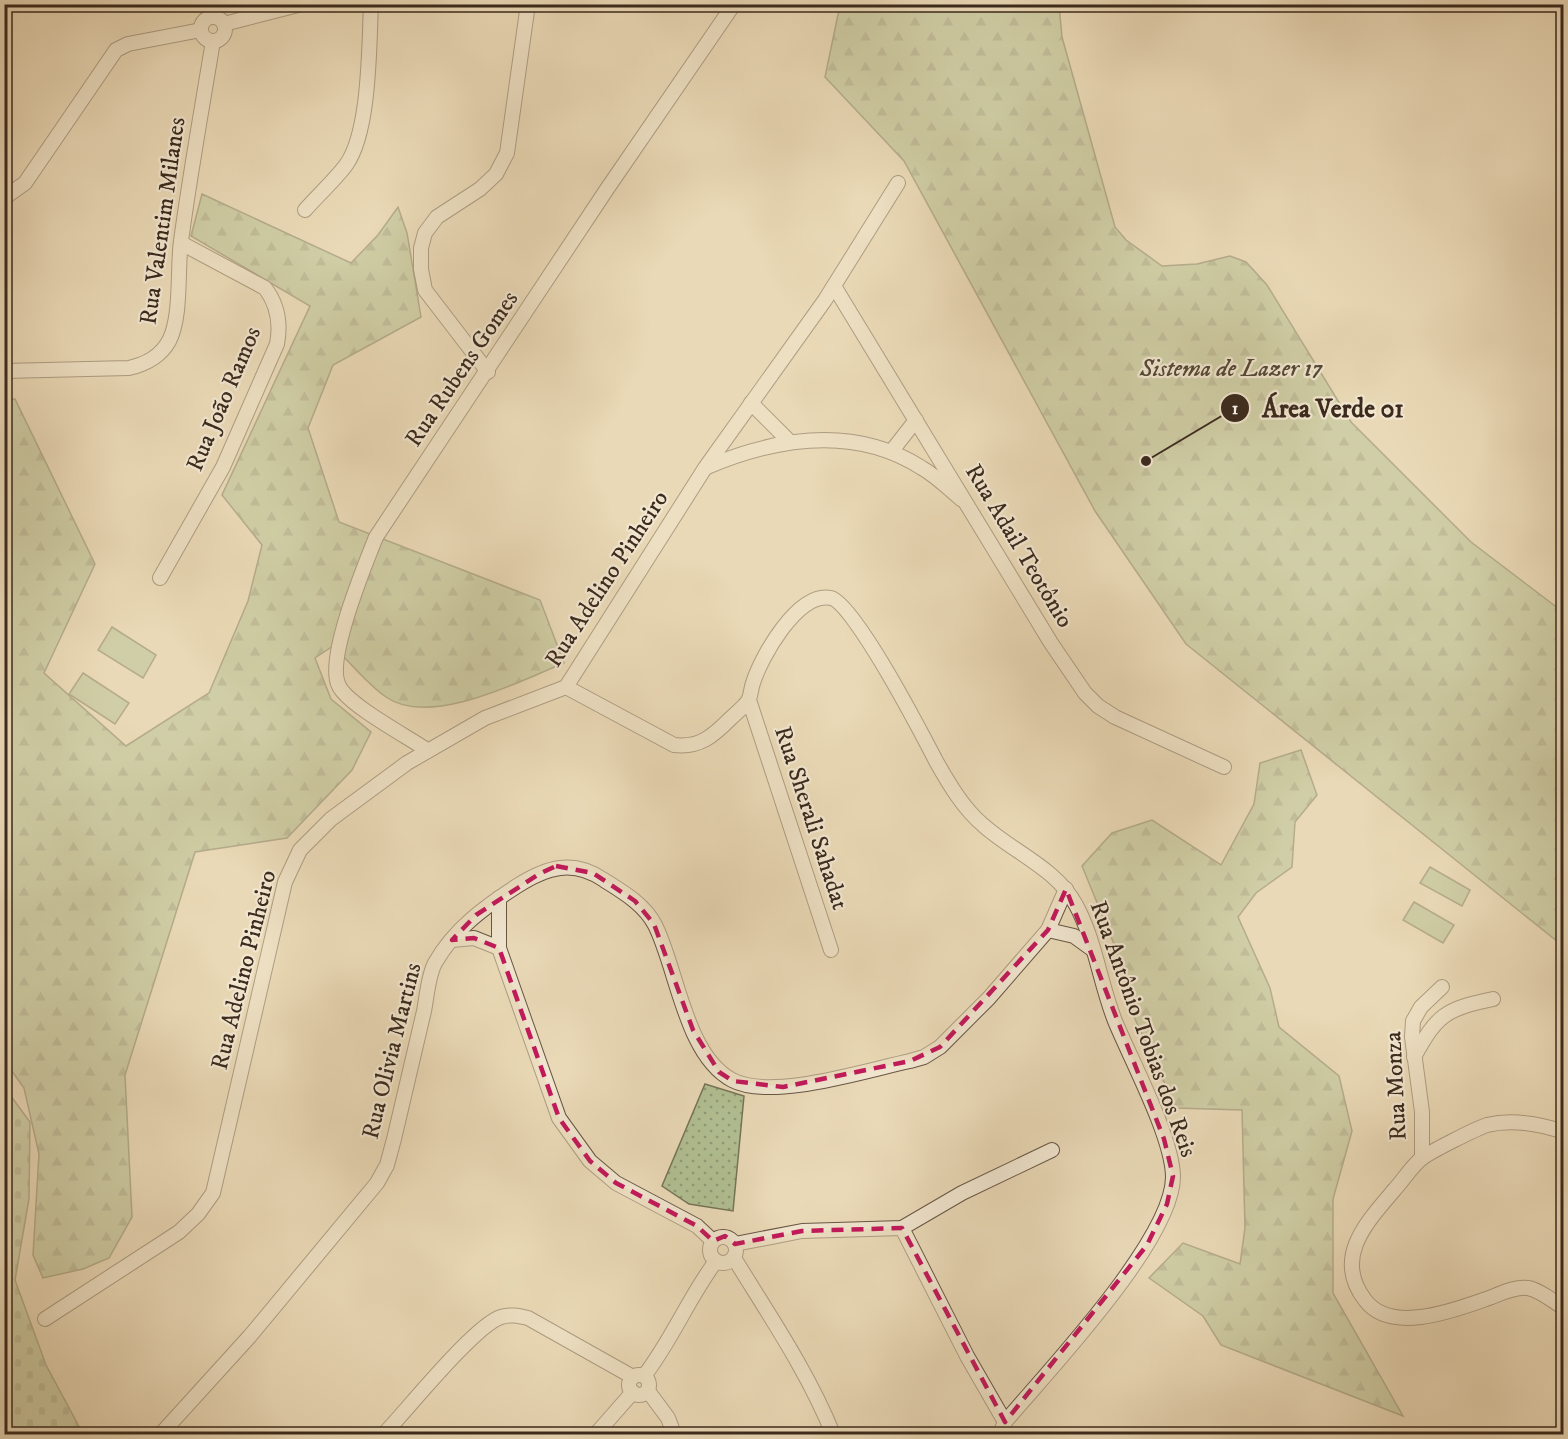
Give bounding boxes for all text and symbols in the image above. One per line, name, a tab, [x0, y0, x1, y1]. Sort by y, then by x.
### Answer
street label: Rua Valentim Milanes	[134, 115, 192, 327]
street label: Rua Rubens Gomes	[399, 285, 525, 453]
street label: Rua João Ramos	[180, 322, 268, 476]
park label: Sistema de Lazer 17	[1139, 354, 1323, 384]
callout: Área Verde 01	[1220, 386, 1416, 430]
text: Área Verde 01	[1261, 392, 1404, 426]
text: 1	[1232, 398, 1239, 420]
street label: Rua Adail Teotônio	[958, 459, 1080, 633]
street label: Rua Adelino Pinheiro	[539, 485, 675, 673]
street label: Rua Sherali Sahadat	[767, 723, 855, 914]
street label: Rua Adelino Pinheiro	[205, 867, 283, 1073]
street label: Rua Antônio Tobias dos Reis	[1083, 897, 1203, 1161]
street label: Rua Olivia Martins	[356, 960, 428, 1142]
street label: Rua Monza	[1378, 1030, 1414, 1141]

